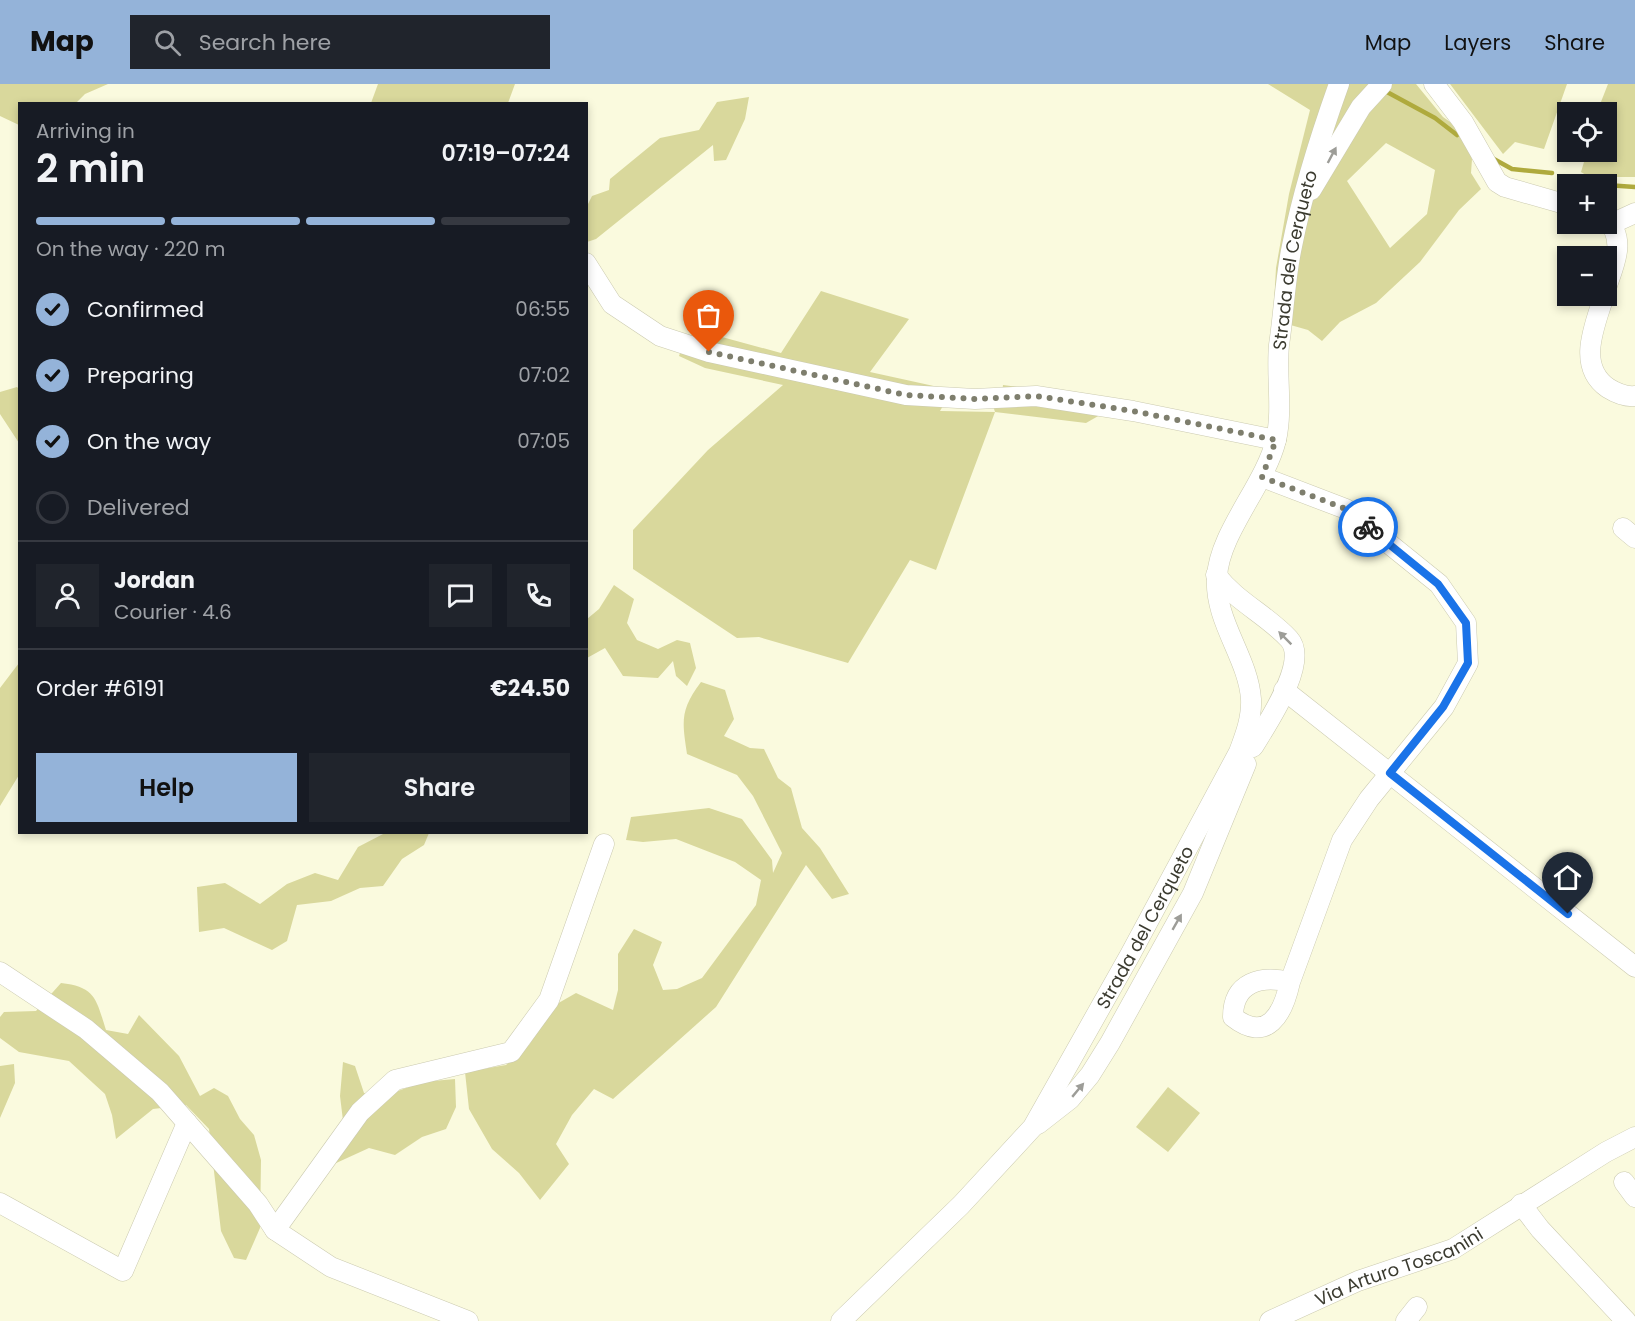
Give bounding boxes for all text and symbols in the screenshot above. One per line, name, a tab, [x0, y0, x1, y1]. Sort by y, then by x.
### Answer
search box	[130, 15, 550, 69]
text: Map	[30, 22, 94, 61]
icon: search	[151, 26, 184, 59]
text: Search here	[199, 27, 331, 58]
text: Map	[1365, 28, 1411, 57]
text: Layers	[1444, 28, 1511, 57]
text: Share	[1544, 28, 1605, 57]
map controls	[1557, 102, 1617, 306]
button: locate	[1557, 102, 1617, 162]
text: Arriving in	[36, 117, 135, 145]
text: 07:19–07:24	[442, 138, 570, 169]
text: 2 min	[36, 141, 145, 196]
one-way arrow	[1327, 146, 1337, 163]
street label: Strada del Cerqueto	[1266, 167, 1323, 352]
button: +	[1557, 174, 1617, 234]
text: On the way · 220 m	[36, 235, 225, 263]
button: −	[1557, 246, 1617, 306]
pin	[683, 290, 734, 352]
icon: check	[36, 293, 69, 326]
text: Confirmed	[87, 294, 204, 325]
text: 06:55	[515, 295, 570, 323]
icon: bag	[692, 299, 725, 332]
icon: check	[36, 359, 69, 392]
text: Preparing	[87, 360, 194, 391]
text: 07:02	[518, 361, 570, 389]
icon: check	[36, 425, 69, 458]
text: On the way	[87, 426, 211, 457]
text: 07:05	[517, 427, 570, 455]
text: Delivered	[87, 492, 190, 523]
courier	[1338, 497, 1398, 557]
icon: bike	[1352, 511, 1385, 544]
button: person	[36, 564, 99, 627]
button: chat	[429, 564, 492, 627]
button: phone	[507, 564, 570, 627]
text: Jordan	[114, 565, 195, 596]
text: Courier · 4.6	[114, 598, 232, 626]
one-way arrow	[1278, 631, 1292, 645]
text: Order #6191	[36, 673, 164, 704]
text: €24.50	[490, 673, 570, 704]
button: Help	[36, 753, 297, 822]
button: Share	[309, 753, 570, 822]
street label: Strada del Cerqueto	[1090, 841, 1199, 1013]
pin	[1542, 852, 1593, 914]
icon: home	[1551, 861, 1584, 894]
one-way arrow	[1171, 914, 1182, 930]
one-way arrow	[1071, 1083, 1084, 1098]
street label: Via Arturo Toscanini	[1311, 1221, 1487, 1312]

